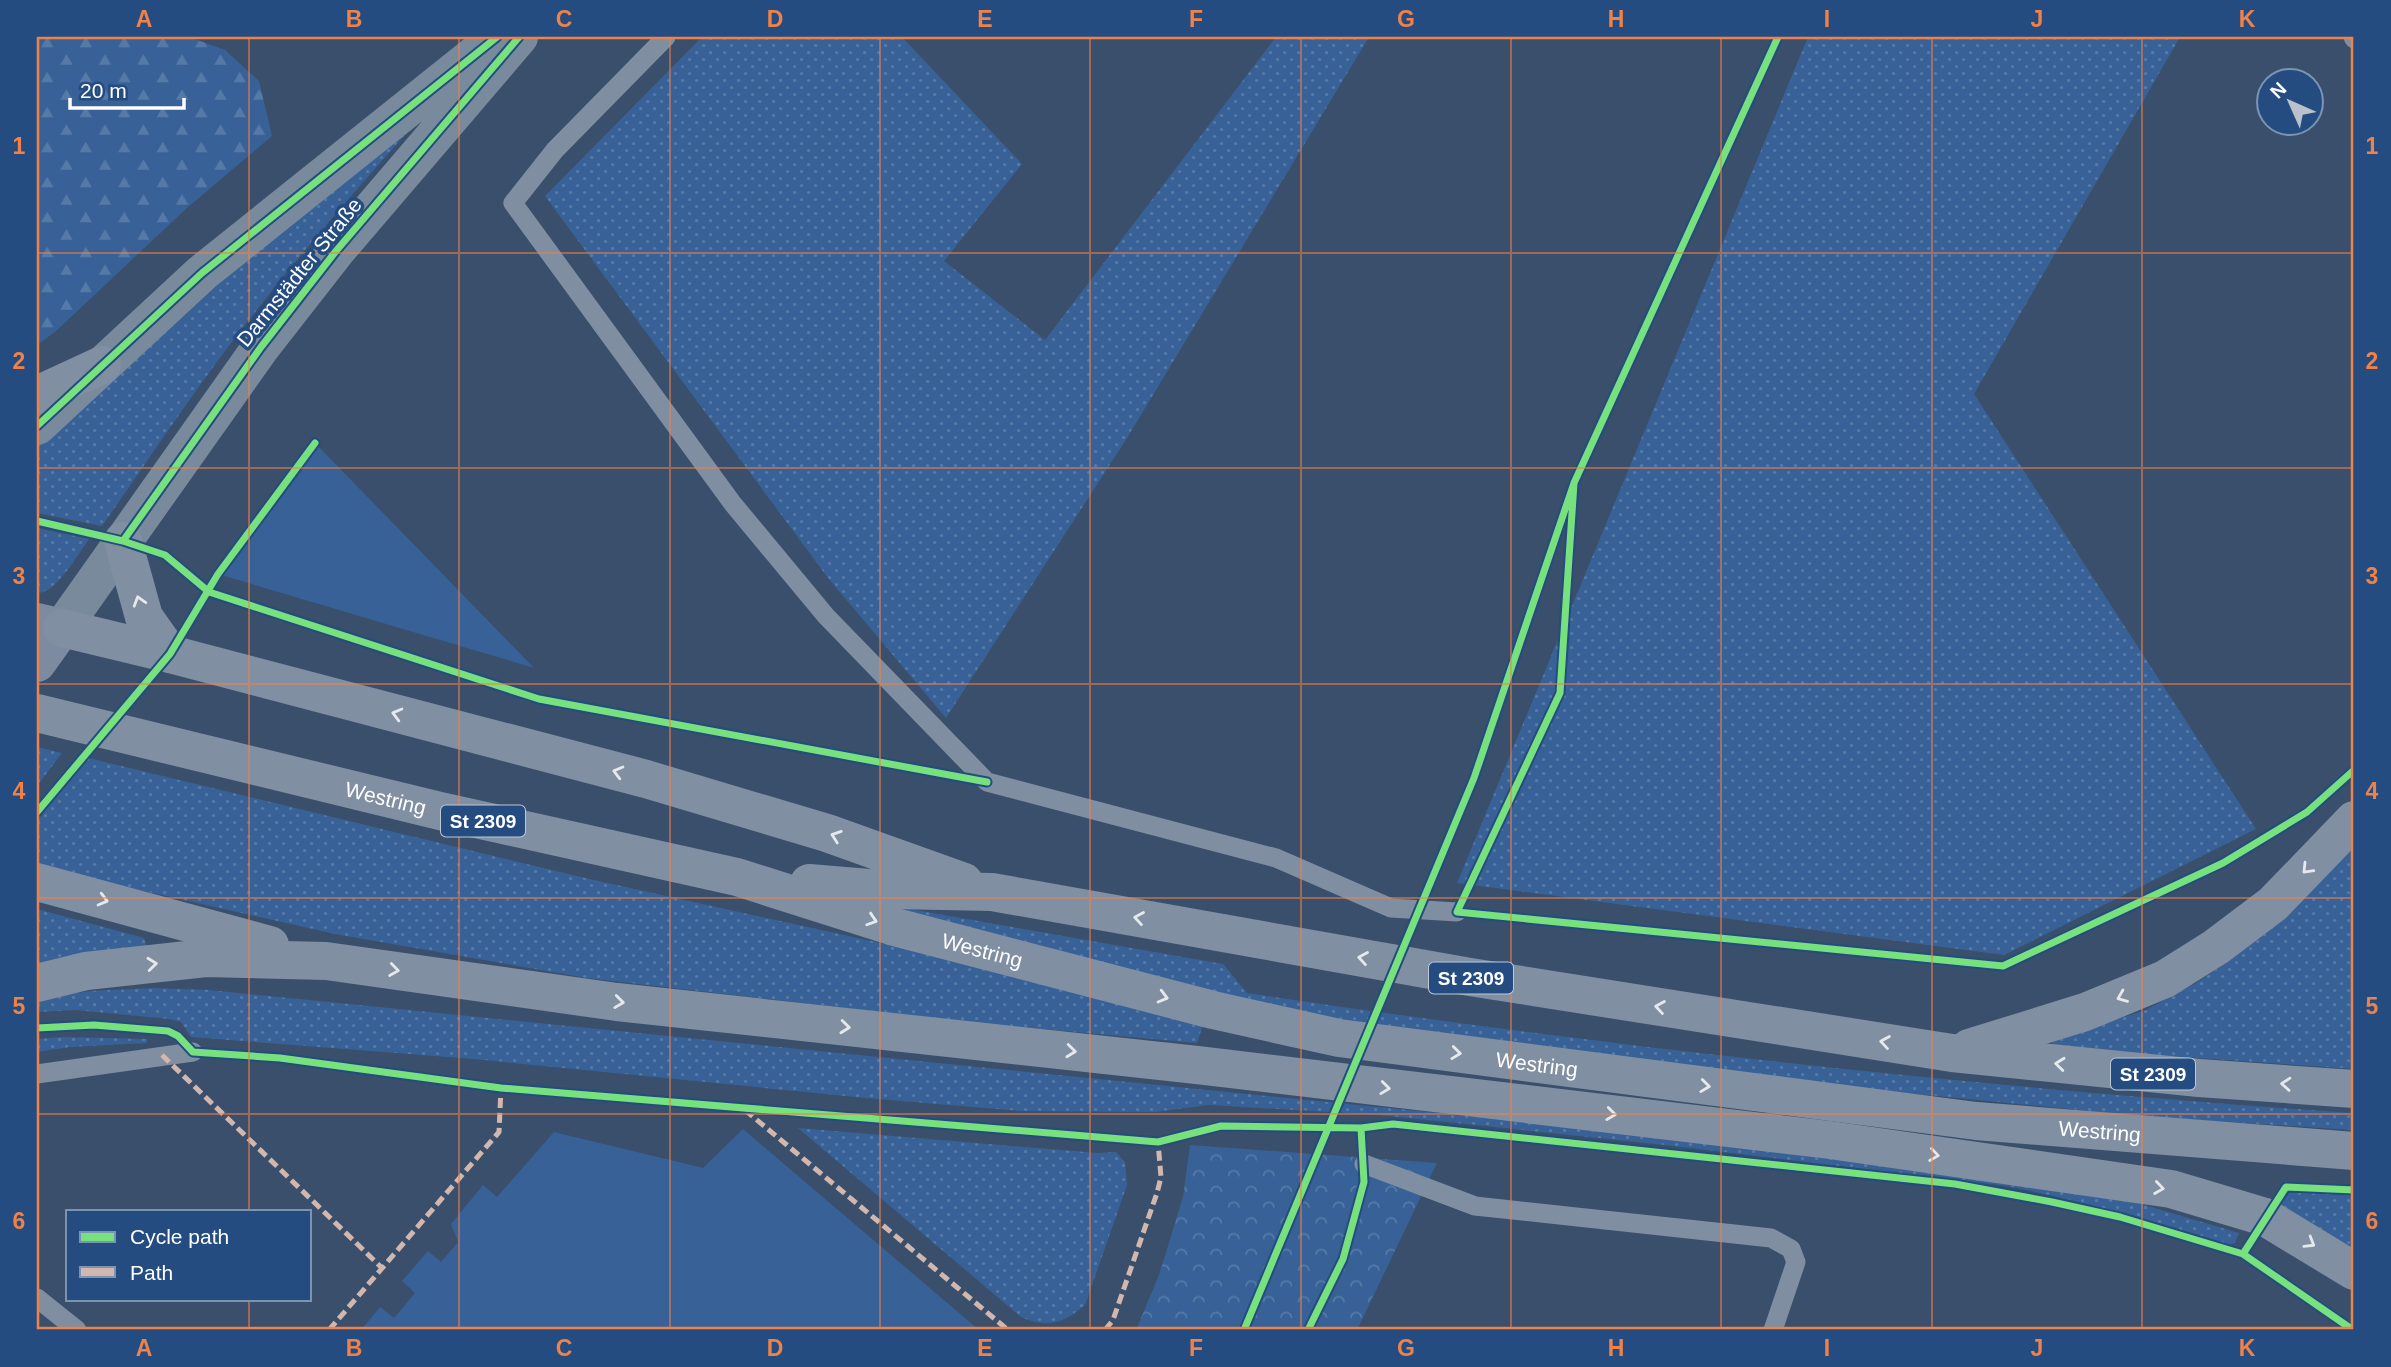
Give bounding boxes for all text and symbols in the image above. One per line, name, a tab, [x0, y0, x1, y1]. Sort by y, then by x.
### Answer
text: A	[136, 6, 152, 32]
text: B	[346, 6, 362, 32]
text: C	[556, 6, 572, 32]
text: D	[767, 6, 783, 32]
text: E	[977, 6, 993, 32]
text: F	[1189, 6, 1203, 32]
text: G	[1397, 6, 1415, 32]
text: H	[1608, 6, 1624, 32]
text: I	[1824, 6, 1830, 32]
text: J	[2031, 6, 2043, 32]
text: K	[2239, 6, 2256, 32]
scale bar	[70, 66, 184, 110]
north arrow	[2254, 66, 2324, 136]
text: N	[2266, 78, 2291, 103]
text: 20 m	[80, 79, 127, 102]
text: 1	[13, 133, 26, 159]
text: 1	[2366, 133, 2379, 159]
street label: Darmstädter Straße	[232, 193, 366, 351]
text: 2	[13, 348, 25, 374]
text: 2	[2366, 348, 2378, 374]
text: 3	[13, 563, 25, 589]
text: 3	[2366, 563, 2378, 589]
one-way arrow	[133, 595, 147, 607]
one-way arrow	[392, 708, 404, 722]
one-way arrow	[612, 765, 624, 780]
street label: Westring	[343, 777, 429, 819]
text: 4	[13, 778, 26, 804]
text: 4	[2366, 778, 2379, 804]
road number: St 2309	[441, 806, 525, 836]
one-way arrow	[830, 830, 842, 844]
one-way arrow	[2302, 861, 2315, 874]
one-way arrow	[96, 891, 108, 906]
one-way arrow	[866, 911, 878, 926]
one-way arrow	[1133, 911, 1145, 926]
street label: Westring	[940, 928, 1025, 971]
one-way arrow	[1357, 951, 1369, 966]
one-way arrow	[147, 957, 158, 972]
road number: St 2309	[1429, 962, 1513, 994]
one-way arrow	[388, 963, 400, 978]
one-way arrow	[1157, 989, 1169, 1003]
one-way arrow	[2116, 989, 2128, 1003]
text: 5	[13, 993, 26, 1019]
text: 5	[2366, 993, 2379, 1019]
one-way arrow	[613, 995, 625, 1010]
one-way arrow	[1654, 1000, 1666, 1015]
one-way arrow	[839, 1019, 851, 1034]
one-way arrow	[1879, 1035, 1891, 1050]
one-way arrow	[1066, 1044, 1077, 1059]
one-way arrow	[1450, 1045, 1461, 1060]
street label: Westring	[1494, 1047, 1579, 1081]
one-way arrow	[2054, 1057, 2065, 1072]
road number: St 2309	[2111, 1058, 2195, 1090]
one-way arrow	[2280, 1077, 2291, 1092]
one-way arrow	[1700, 1078, 1711, 1093]
one-way arrow	[1379, 1080, 1391, 1095]
one-way arrow	[1605, 1107, 1617, 1122]
street label: Westring	[2058, 1116, 2142, 1146]
one-way arrow	[1928, 1147, 1940, 1162]
one-way arrow	[2153, 1180, 2165, 1195]
text: 6	[13, 1208, 25, 1234]
text: 6	[2366, 1208, 2378, 1234]
legend	[66, 1210, 312, 1300]
text: Cycle path	[130, 1225, 229, 1248]
one-way arrow	[2303, 1235, 2316, 1248]
text: Path	[130, 1261, 173, 1284]
text: A	[136, 1335, 152, 1361]
text: B	[346, 1335, 362, 1361]
text: C	[556, 1335, 572, 1361]
text: D	[767, 1335, 783, 1361]
text: E	[977, 1335, 993, 1361]
text: F	[1189, 1335, 1203, 1361]
text: G	[1397, 1335, 1415, 1361]
text: H	[1608, 1335, 1624, 1361]
text: I	[1824, 1335, 1830, 1361]
text: J	[2031, 1335, 2043, 1361]
text: K	[2239, 1335, 2256, 1361]

